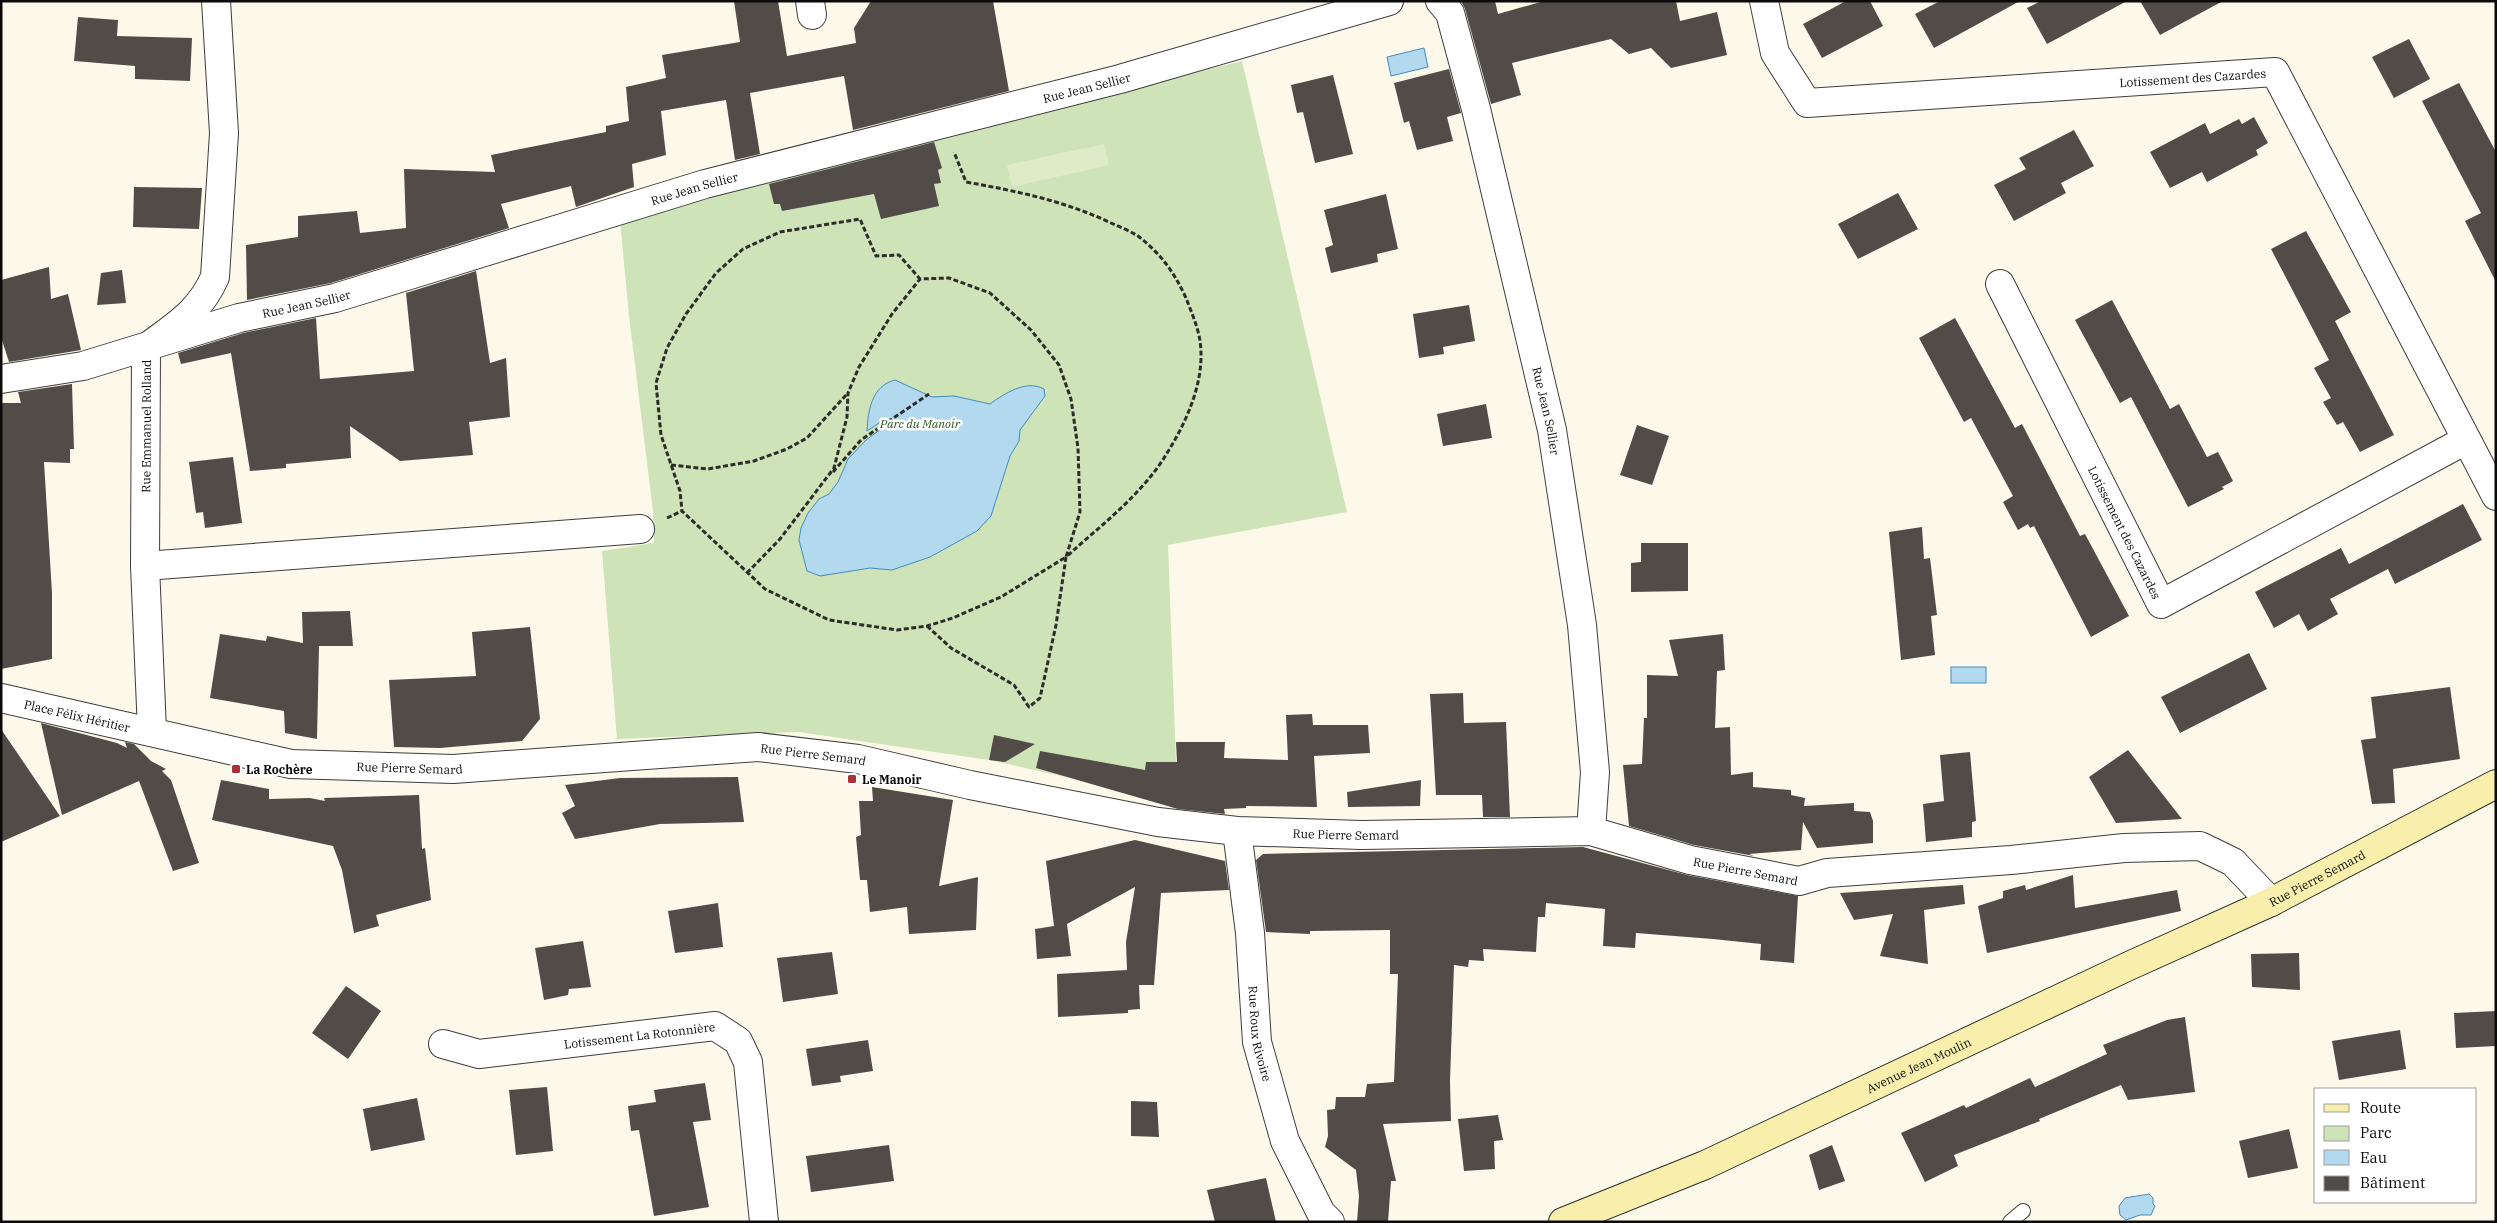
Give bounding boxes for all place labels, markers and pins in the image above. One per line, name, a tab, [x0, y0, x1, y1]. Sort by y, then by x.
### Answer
place label: La Rochère	[246, 762, 313, 777]
marker: La Rochère	[230, 763, 242, 775]
place label: Le Manoir	[862, 772, 922, 787]
marker: Le Manoir	[846, 773, 858, 785]

